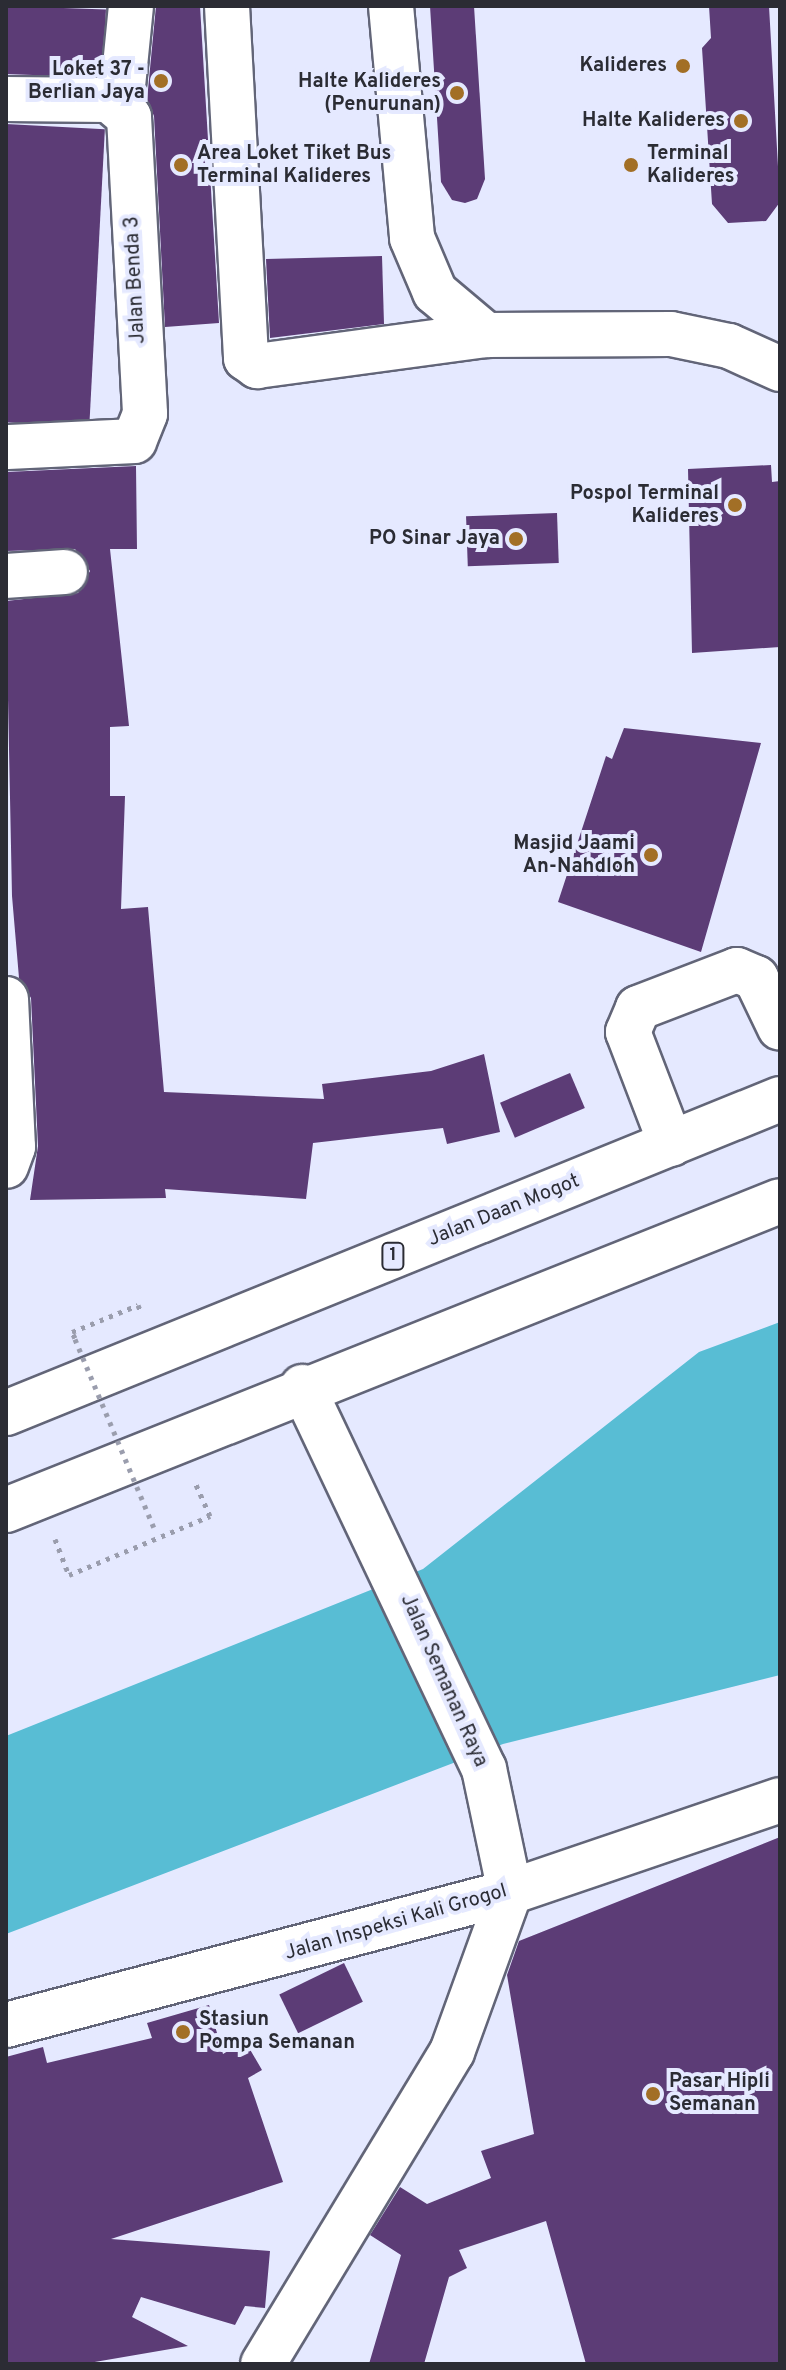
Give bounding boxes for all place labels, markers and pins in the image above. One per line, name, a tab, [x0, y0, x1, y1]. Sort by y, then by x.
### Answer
place label: Kalideres	[579, 54, 667, 78]
marker: Kalideres	[674, 57, 692, 75]
place label: Loket 37 - Berlian Jaya	[28, 58, 145, 105]
place label: Halte Kalideres (Penurunan)	[298, 70, 441, 117]
marker: Loket 37 - Berlian Jaya	[152, 72, 170, 90]
marker: Halte Kalideres (Penurunan)	[448, 84, 466, 102]
place label: Halte Kalideres	[582, 109, 725, 133]
marker: Halte Kalideres	[732, 112, 750, 130]
place label: Area Loket Tiket Bus Terminal Kalideres	[197, 142, 391, 189]
place label: Terminal Kalideres	[647, 142, 735, 189]
marker: Area Loket Tiket Bus Terminal Kalideres	[172, 156, 190, 174]
marker: Terminal Kalideres	[622, 156, 640, 174]
place label: Pospol Terminal Kalideres	[570, 482, 719, 529]
marker: Pospol Terminal Kalideres	[726, 496, 744, 514]
place label: PO Sinar Jaya	[369, 527, 500, 551]
marker: PO Sinar Jaya	[507, 530, 525, 548]
place label: Masjid Jaami An-Nahdloh	[513, 832, 635, 879]
marker: Masjid Jaami An-Nahdloh	[642, 846, 660, 864]
place label: Stasiun Pompa Semanan	[199, 2008, 355, 2055]
marker: Stasiun Pompa Semanan	[174, 2023, 192, 2041]
place label: Pasar Hipli Semanan	[669, 2070, 770, 2117]
marker: Pasar Hipli Semanan	[644, 2085, 662, 2103]

